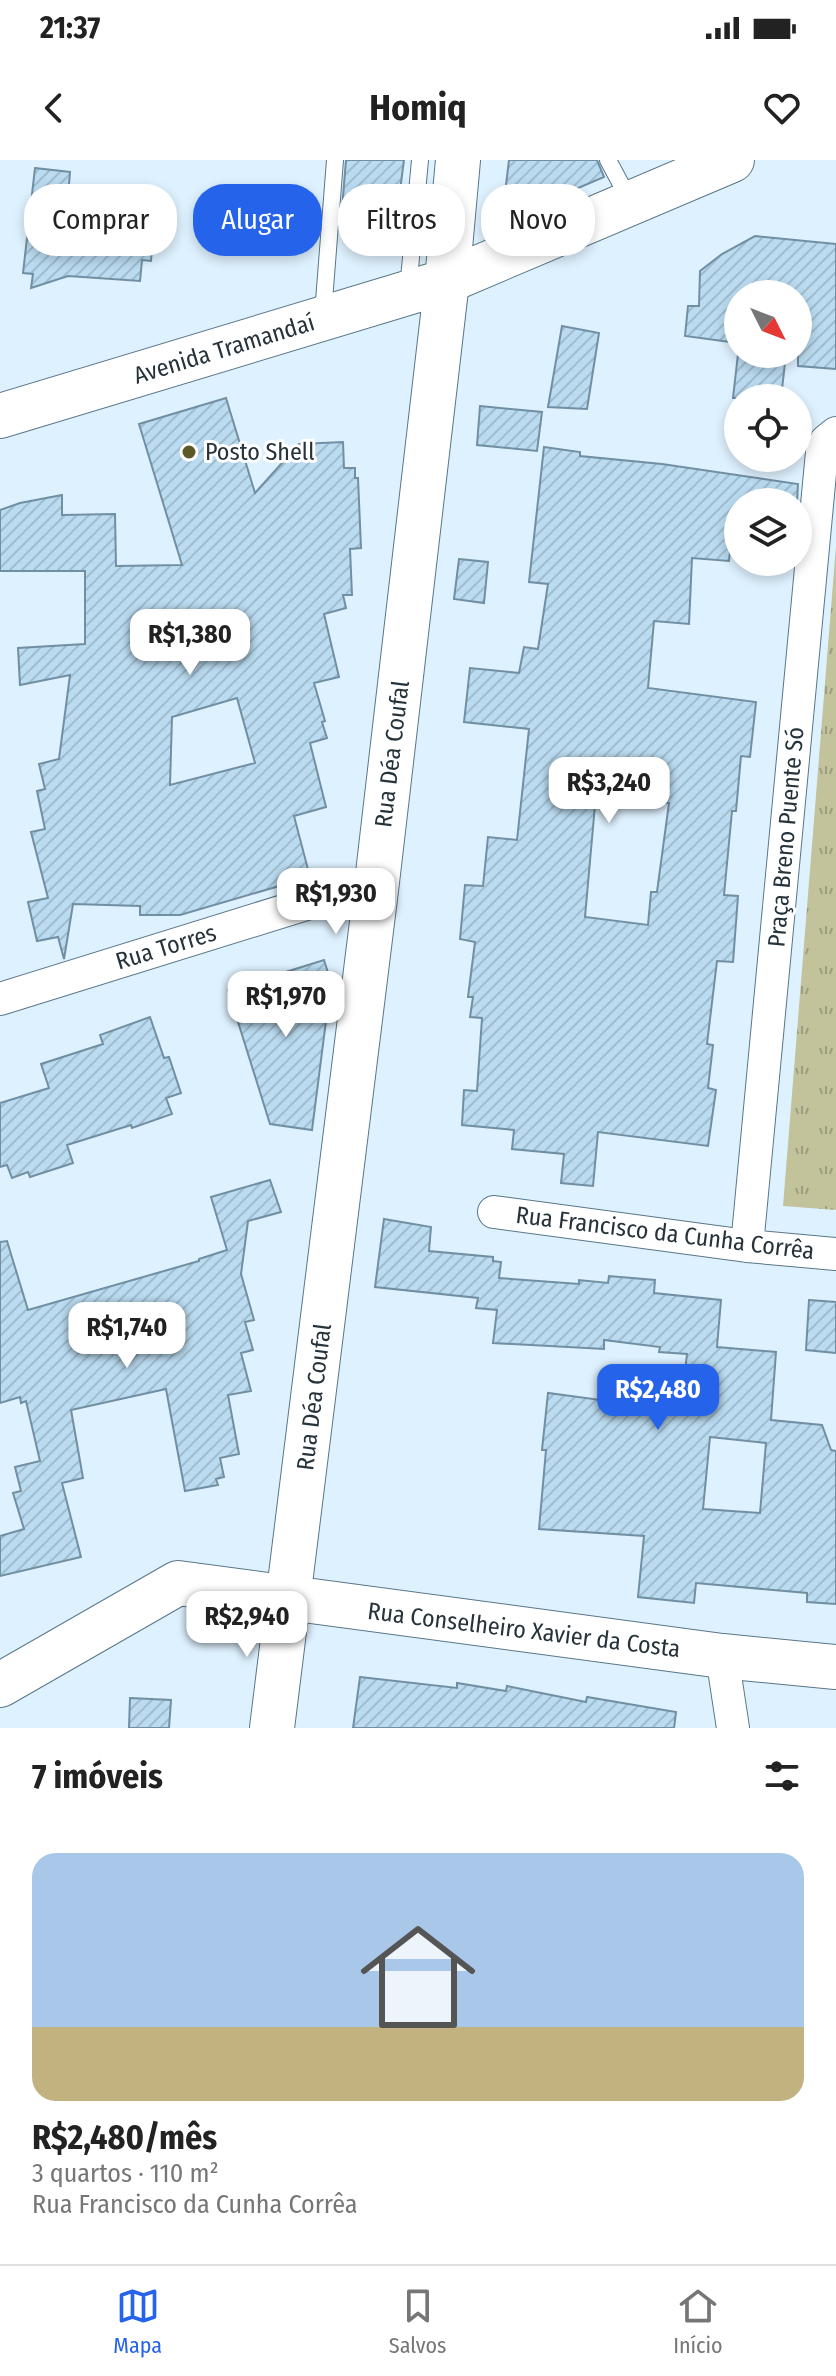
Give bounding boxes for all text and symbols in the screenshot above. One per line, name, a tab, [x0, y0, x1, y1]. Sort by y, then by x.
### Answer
text: 21:37	[40, 10, 100, 46]
icon: back	[32, 86, 76, 130]
text: Homiq	[369, 86, 467, 130]
icon: heart	[760, 86, 804, 130]
chip: Comprar	[24, 184, 177, 256]
chip: Alugar	[193, 184, 322, 256]
chip: Filtros	[338, 184, 465, 256]
chip: Novo	[481, 184, 595, 256]
north arrow	[724, 280, 812, 368]
map controls	[724, 280, 812, 576]
street label: Avenida Tramandaí	[130, 308, 318, 390]
button: locate	[724, 384, 812, 472]
place label: Posto Shell	[205, 438, 315, 466]
marker: Posto Shell	[180, 443, 198, 461]
button: layers	[724, 488, 812, 576]
pin: R$1,380	[116, 609, 264, 677]
text: R$1,380	[148, 619, 232, 650]
street label: Rua Déa Coufal	[369, 679, 415, 829]
street label: Praça Breno Puente Só	[762, 726, 810, 948]
pin: R$3,240	[535, 757, 683, 825]
text: R$3,240	[567, 767, 651, 798]
pin: R$1,930	[262, 868, 410, 936]
text: R$1,930	[295, 878, 377, 909]
street label: Rua Torres	[112, 918, 220, 976]
pin: R$1,970	[212, 971, 360, 1039]
text: R$1,970	[246, 981, 326, 1012]
street label: Rua Francisco da Cunha Corrêa	[514, 1201, 816, 1265]
pin: R$1,740	[53, 1302, 201, 1370]
text: R$1,740	[86, 1312, 168, 1343]
street label: Rua Déa Coufal	[291, 1322, 337, 1472]
pin: R$2,480	[584, 1364, 732, 1432]
text: R$2,480	[615, 1374, 701, 1405]
pin: R$2,940	[173, 1591, 321, 1659]
street label: Rua Conselheiro Xavier da Costa	[366, 1597, 682, 1663]
text: R$2,940	[204, 1601, 290, 1632]
icon: filters	[760, 1754, 804, 1798]
text: 7 imóveis	[32, 1756, 163, 1797]
icon: home	[346, 1905, 490, 2049]
text: R$2,480/mês	[32, 2117, 217, 2158]
text: 3 quartos · 110 m²	[32, 2158, 219, 2189]
text: Rua Francisco da Cunha Corrêa	[32, 2189, 358, 2220]
tab: Mapa	[113, 2284, 162, 2359]
tab: Salvos	[389, 2284, 447, 2359]
tab: Início	[673, 2284, 723, 2359]

